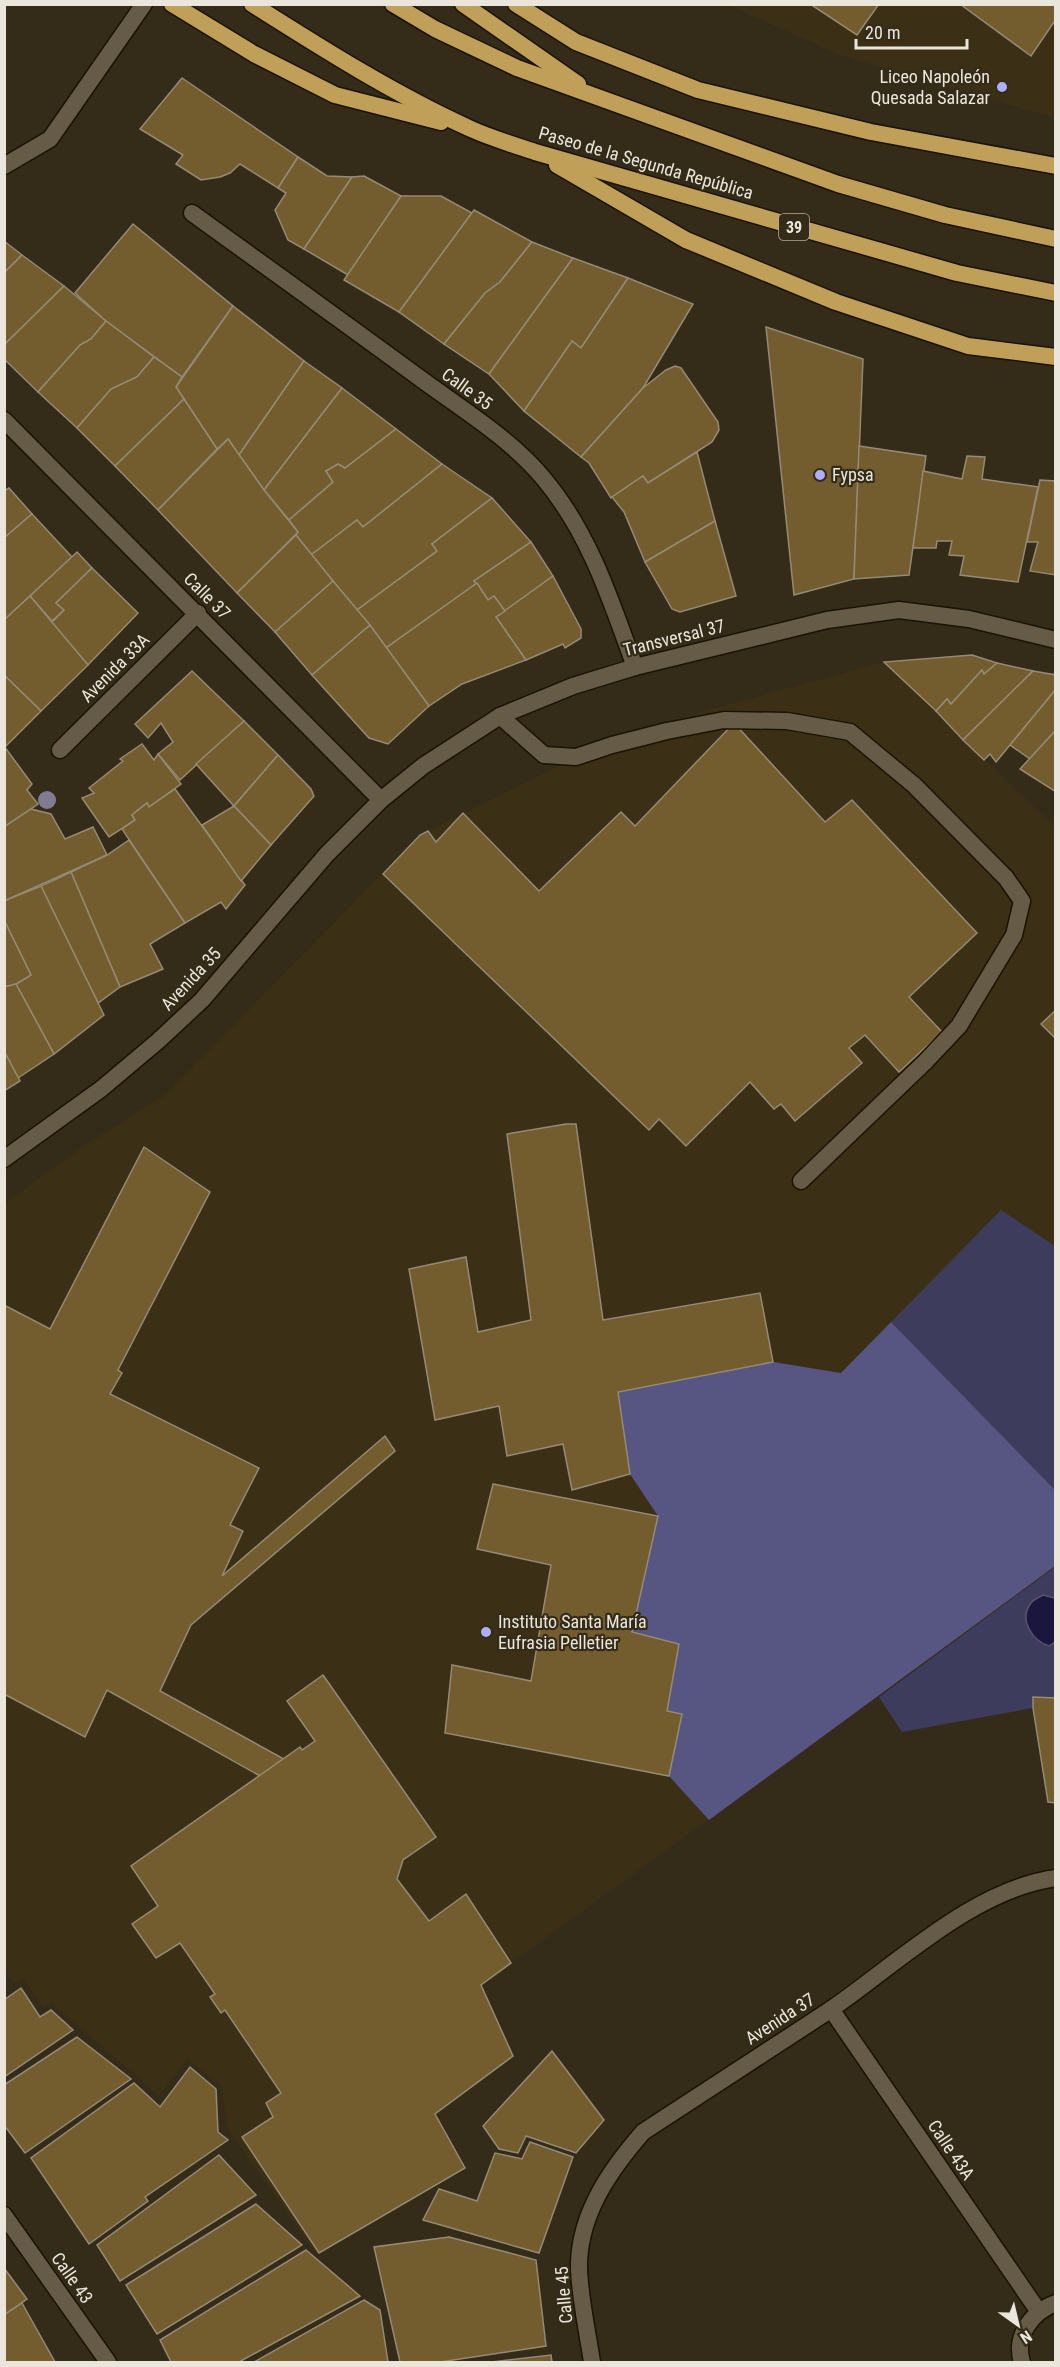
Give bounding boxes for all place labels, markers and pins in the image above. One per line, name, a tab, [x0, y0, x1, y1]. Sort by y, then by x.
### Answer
place label: Liceo Napoleón Quesada Salazar	[871, 66, 991, 108]
marker: Liceo Napoleón Quesada Salazar	[995, 80, 1009, 94]
place label: Fypsa	[832, 464, 874, 485]
marker: Fypsa	[813, 468, 827, 482]
place label: Instituto Santa María Eufrasia Pelletier	[498, 1611, 647, 1653]
marker: Instituto Santa María Eufrasia Pelletier	[479, 1625, 493, 1639]

